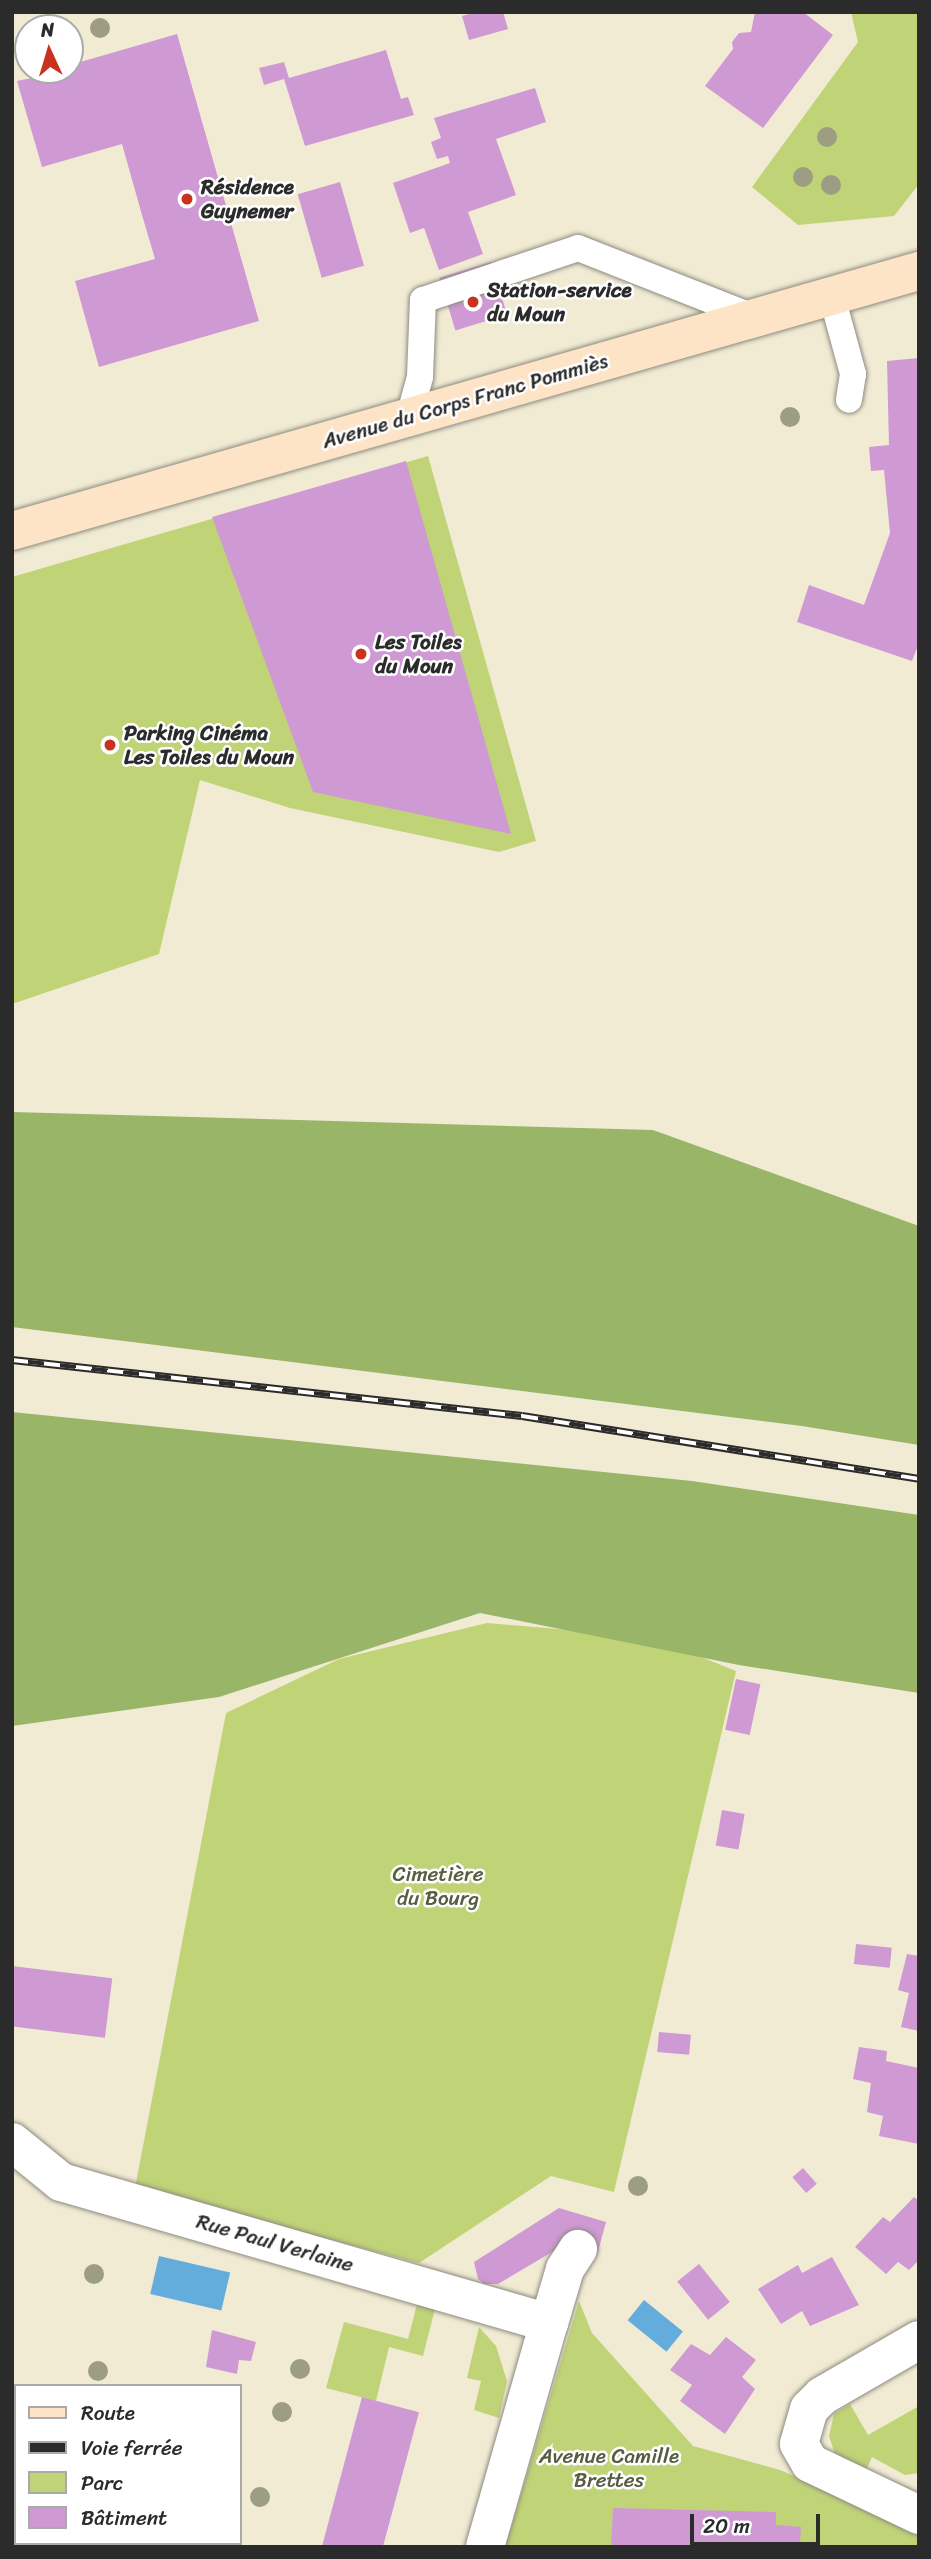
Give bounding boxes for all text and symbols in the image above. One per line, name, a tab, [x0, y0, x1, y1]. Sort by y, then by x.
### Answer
text: N	[40, 13, 55, 46]
north arrow	[14, 14, 84, 84]
place label: Résidence Guynemer	[201, 174, 294, 224]
marker: Résidence Guynemer	[179, 191, 195, 207]
place label: Station-service du Moun	[487, 277, 632, 327]
marker: Station-service du Moun	[465, 294, 481, 310]
street label: Avenue du Corps Franc Pommiès	[319, 348, 611, 454]
place label: Les Toiles du Moun	[375, 629, 463, 679]
marker: Les Toiles du Moun	[353, 646, 369, 662]
place label: Parking Cinéma Les Toiles du Moun	[124, 720, 295, 770]
marker: Parking Cinéma Les Toiles du Moun	[102, 737, 118, 753]
park label: Cimetière du Bourg	[393, 1861, 483, 1911]
street label: Rue Paul Verlaine	[194, 2209, 356, 2277]
legend	[14, 2384, 242, 2545]
text: Route	[81, 2394, 135, 2432]
text: Voie ferrée	[81, 2429, 183, 2467]
park label: Avenue Camille Brettes	[539, 2443, 679, 2493]
text: Parc	[81, 2464, 123, 2502]
text: Bâtiment	[81, 2499, 167, 2537]
scale bar	[693, 2500, 822, 2544]
text: 20 m	[703, 2507, 750, 2545]

